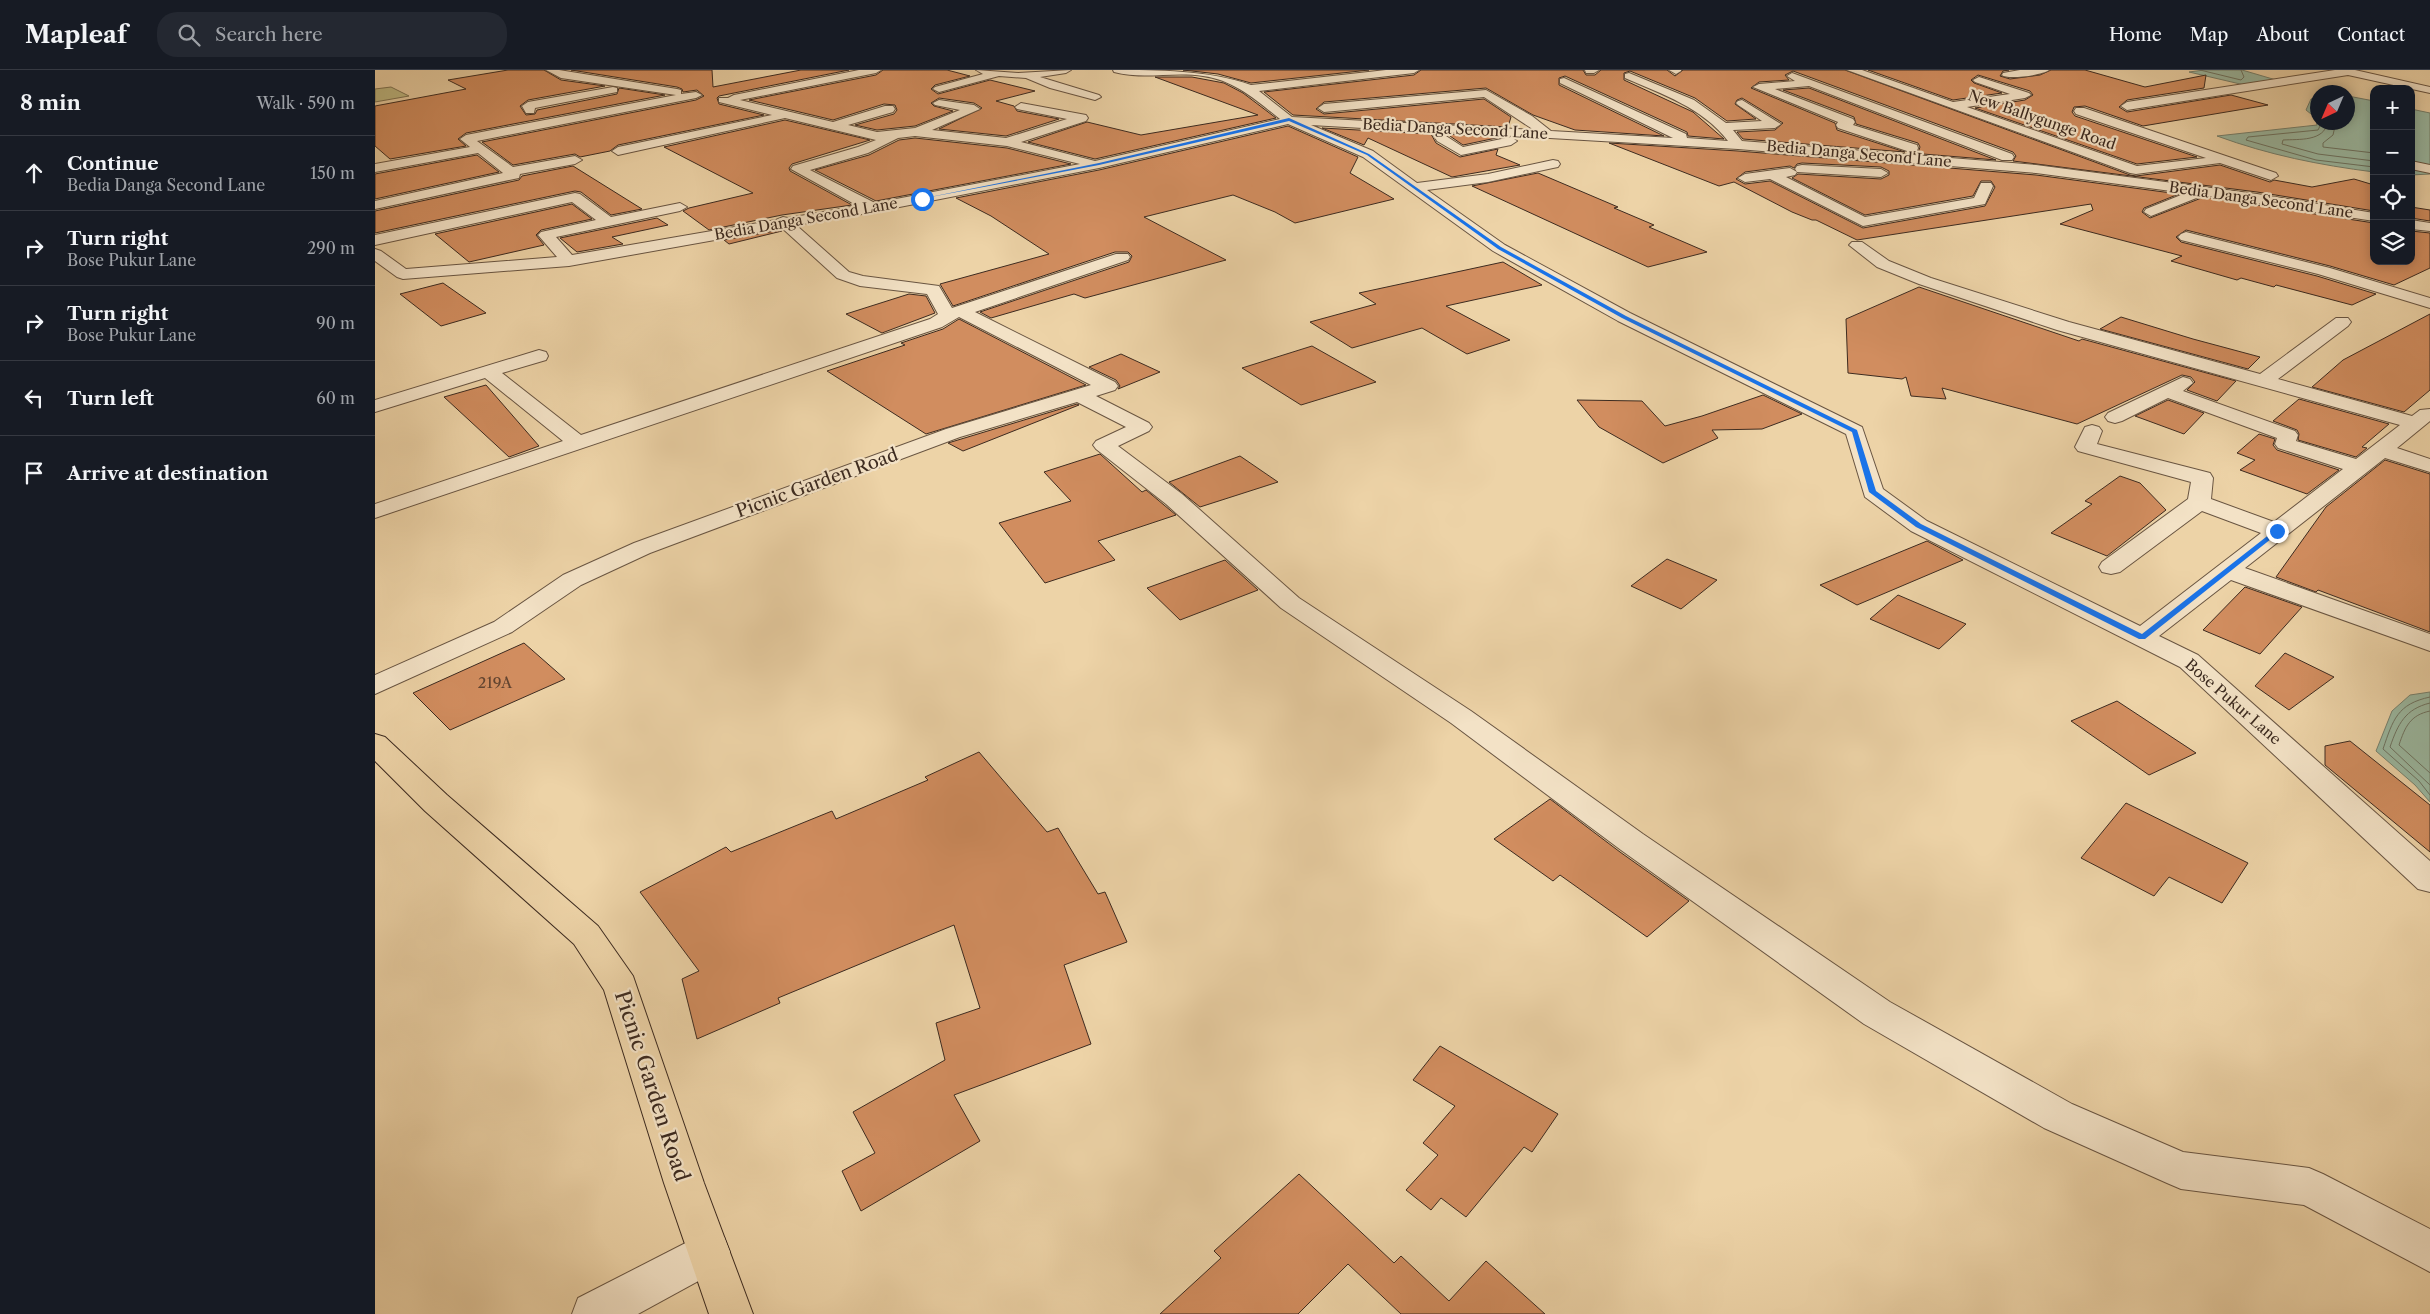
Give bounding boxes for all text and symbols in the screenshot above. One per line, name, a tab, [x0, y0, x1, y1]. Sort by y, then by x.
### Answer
search box	[157, 12, 507, 57]
text: Mapleaf	[25, 20, 127, 49]
icon: search	[175, 21, 203, 49]
text: Search here	[215, 23, 323, 46]
text: Home	[2109, 24, 2162, 46]
text: Map	[2190, 24, 2228, 46]
text: About	[2256, 24, 2309, 46]
text: Contact	[2337, 24, 2405, 46]
street label: New Ballygunge Road	[1966, 85, 2119, 154]
north arrow	[2310, 85, 2355, 130]
map controls	[2370, 85, 2415, 265]
button: +	[2370, 85, 2415, 130]
text: 8 min	[20, 90, 81, 115]
text: Walk · 590 m	[256, 93, 355, 113]
street label: Bedia Danga Second Lane	[1362, 114, 1548, 143]
button: −	[2370, 130, 2415, 175]
street label: Bedia Danga Second Lane	[1766, 136, 1952, 171]
text: Continue	[67, 152, 159, 175]
icon: ahead	[20, 159, 48, 187]
text: 150 m	[310, 163, 355, 183]
text: Bedia Danga Second Lane	[67, 175, 265, 195]
button: locate	[2370, 175, 2415, 220]
street label: Bedia Danga Second Lane	[2168, 177, 2354, 222]
route start	[911, 188, 934, 211]
street label: Bedia Danga Second Lane	[713, 193, 899, 244]
button: layers	[2370, 220, 2415, 265]
text: Turn right	[67, 227, 168, 250]
icon: right	[20, 234, 48, 262]
text: 290 m	[307, 238, 355, 258]
text: Bose Pukur Lane	[67, 250, 196, 270]
text: Turn right	[67, 302, 168, 325]
icon: right	[20, 309, 48, 337]
text: 90 m	[316, 313, 355, 333]
text: Bose Pukur Lane	[67, 325, 196, 345]
icon: left	[20, 384, 48, 412]
text: Turn left	[67, 387, 154, 410]
text: 60 m	[316, 388, 355, 408]
street label: Picnic Garden Road	[733, 443, 901, 523]
icon: arrive	[20, 459, 48, 487]
text: Arrive at destination	[67, 462, 268, 485]
route end	[2266, 520, 2289, 543]
street label: Bose Pukur Lane	[2181, 655, 2285, 749]
house number: 219A	[478, 673, 513, 692]
street label: Picnic Garden Road	[610, 987, 695, 1185]

